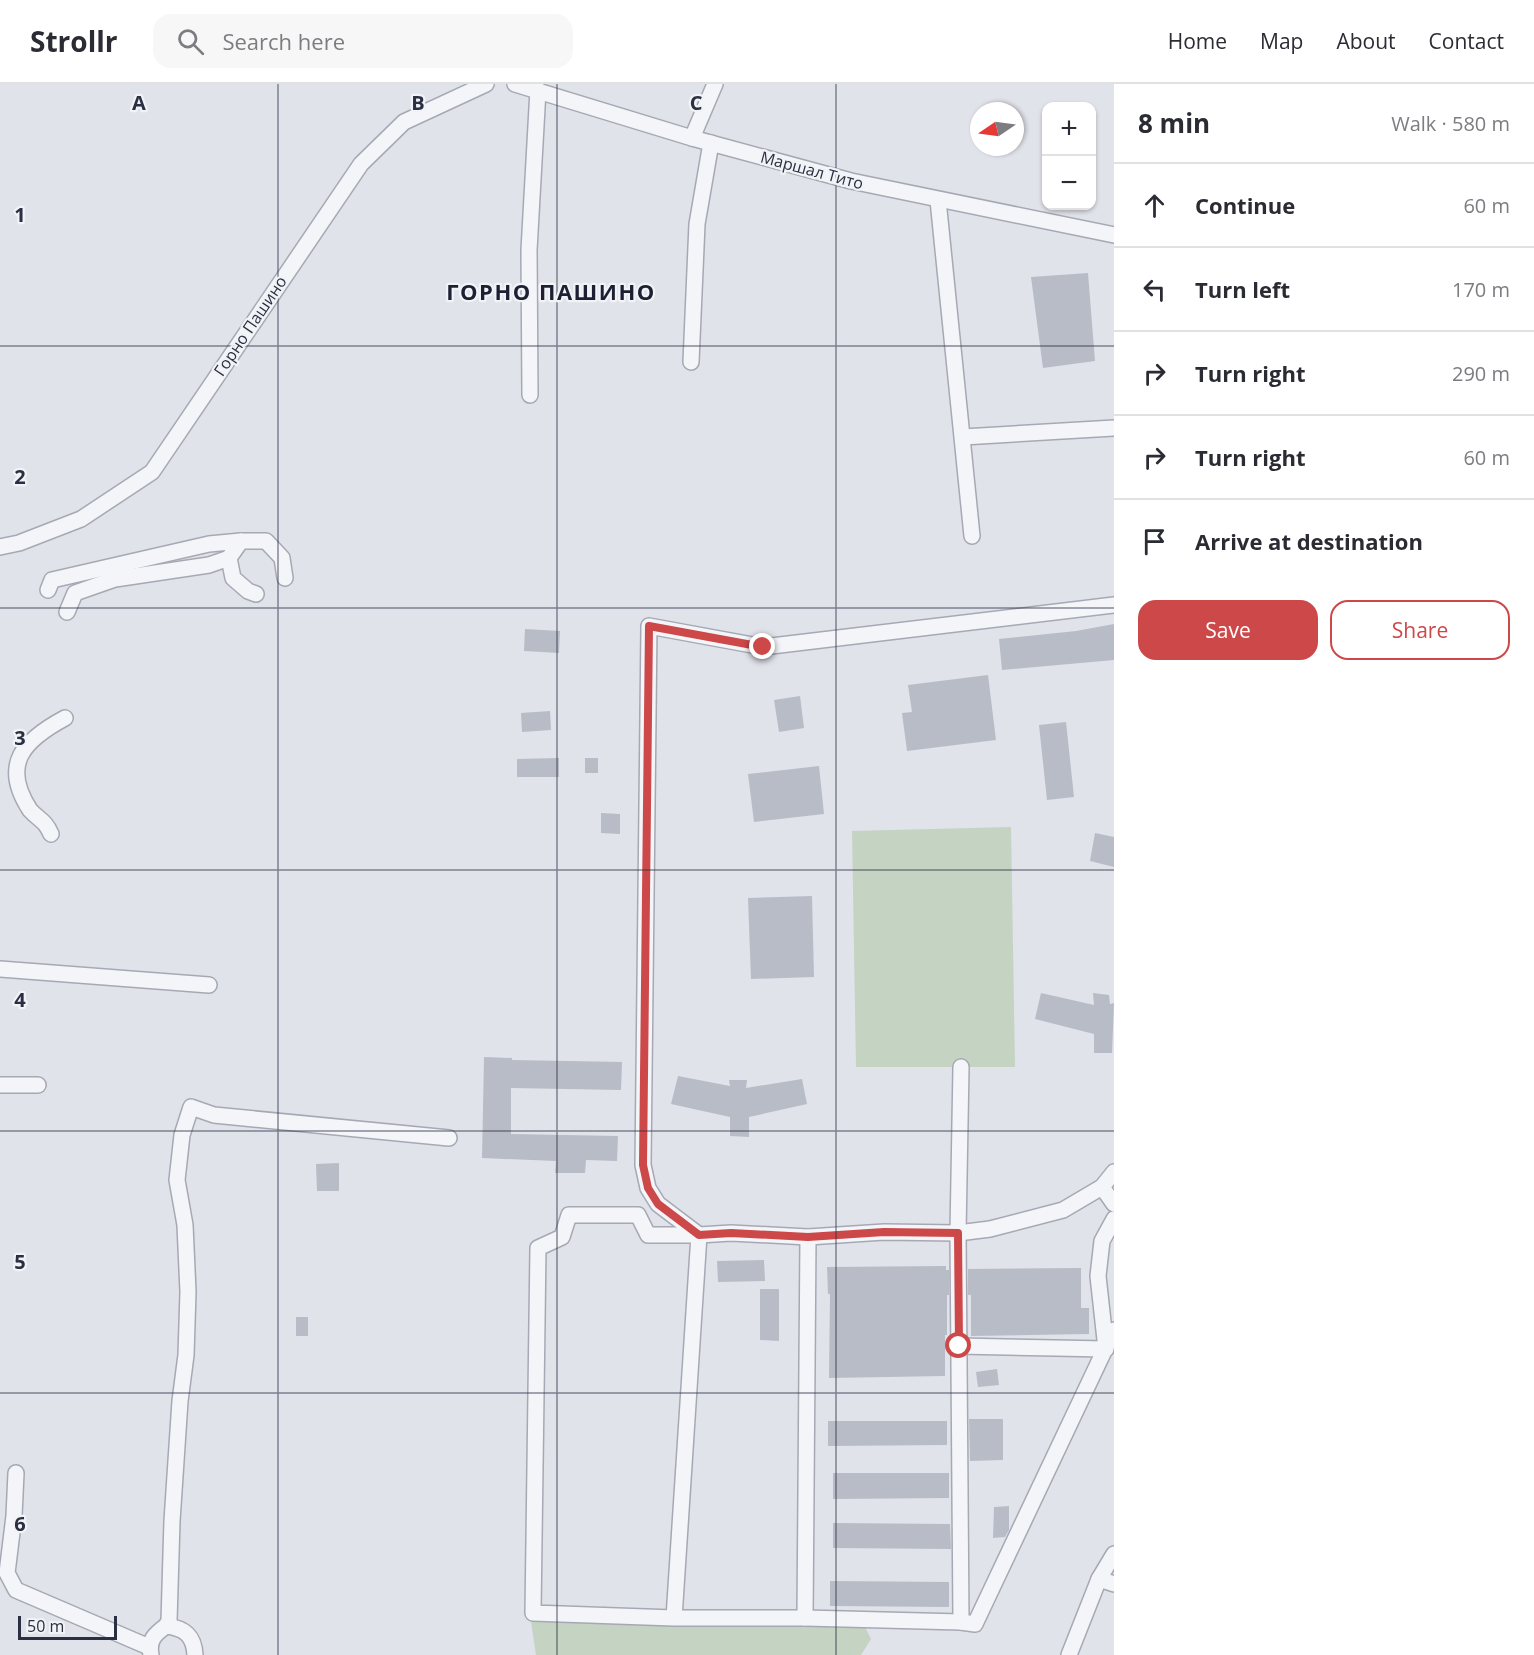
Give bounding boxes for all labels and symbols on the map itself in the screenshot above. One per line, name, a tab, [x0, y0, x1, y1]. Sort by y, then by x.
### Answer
text: A	[132, 89, 146, 116]
text: B	[411, 89, 425, 116]
text: C	[690, 89, 703, 116]
north arrow	[970, 102, 1024, 156]
street label: Маршал Тито	[758, 146, 866, 194]
text: 1	[14, 201, 26, 228]
street label: Горно Пашино	[208, 272, 292, 380]
district label: ГОРНО ПАШИНО	[446, 276, 656, 306]
text: 2	[14, 463, 26, 490]
route end	[749, 633, 775, 659]
text: 3	[14, 724, 26, 751]
text: 4	[14, 986, 26, 1013]
text: 5	[14, 1248, 26, 1275]
route start	[945, 1332, 971, 1358]
text: 6	[14, 1510, 26, 1537]
scale bar	[18, 1613, 117, 1640]

